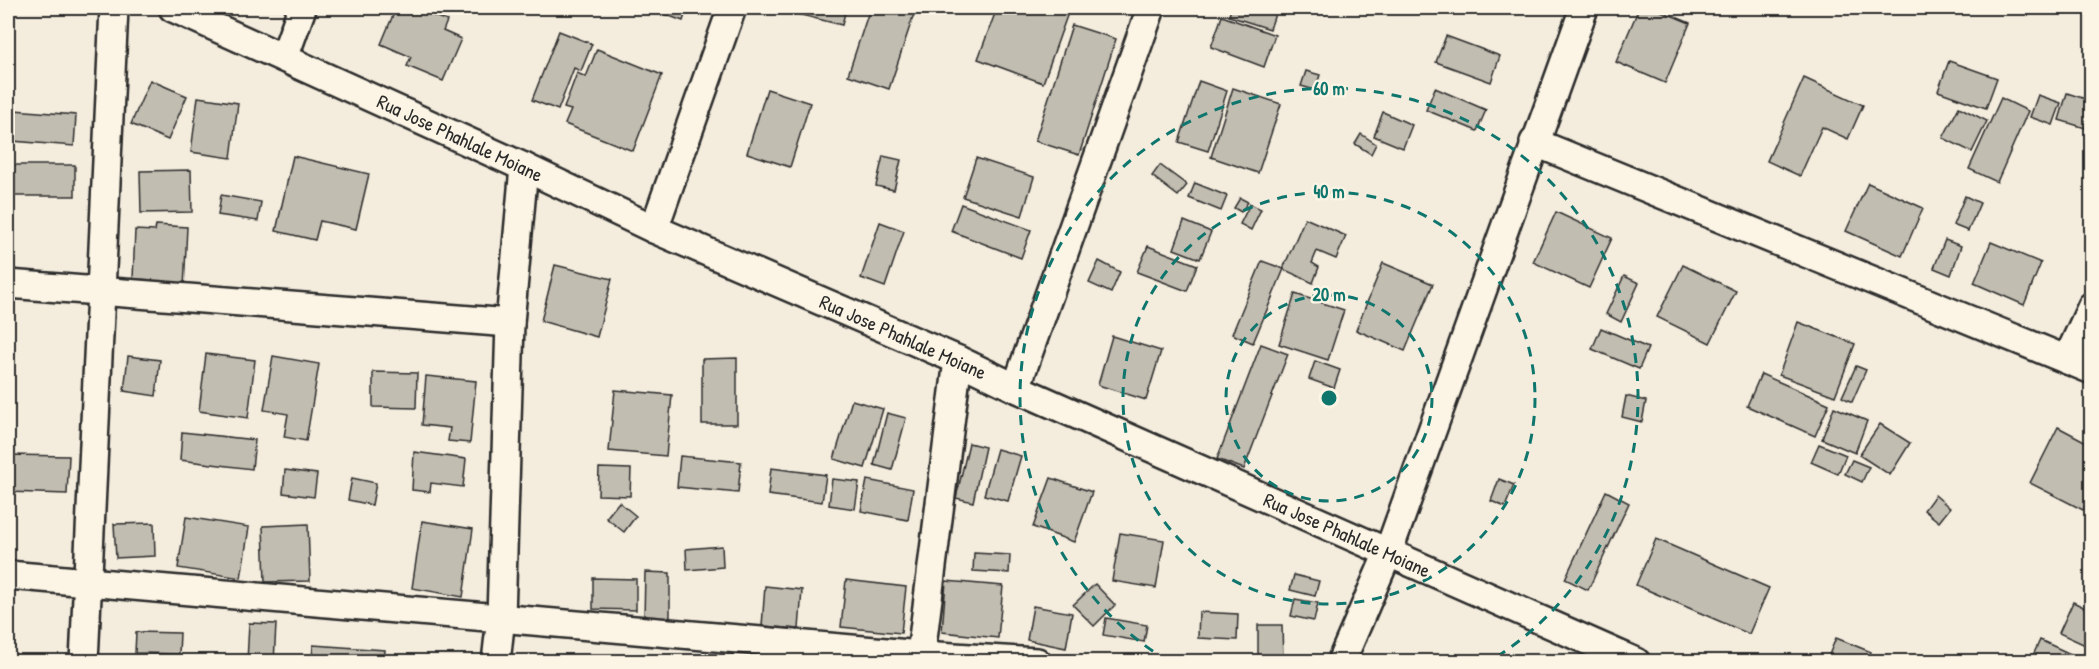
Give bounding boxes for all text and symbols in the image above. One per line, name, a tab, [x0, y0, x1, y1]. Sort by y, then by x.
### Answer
text: 60 m	[1313, 76, 1345, 101]
street label: Rua Jose Phahlale Moiane	[373, 87, 547, 188]
text: 40 m	[1313, 179, 1345, 204]
text: 20 m	[1313, 282, 1345, 307]
street label: Rua Jose Phahlale Moiane	[816, 288, 991, 385]
centre of rings	[1319, 388, 1339, 408]
street label: Rua Jose Phahlale Moiane	[1260, 486, 1435, 583]

